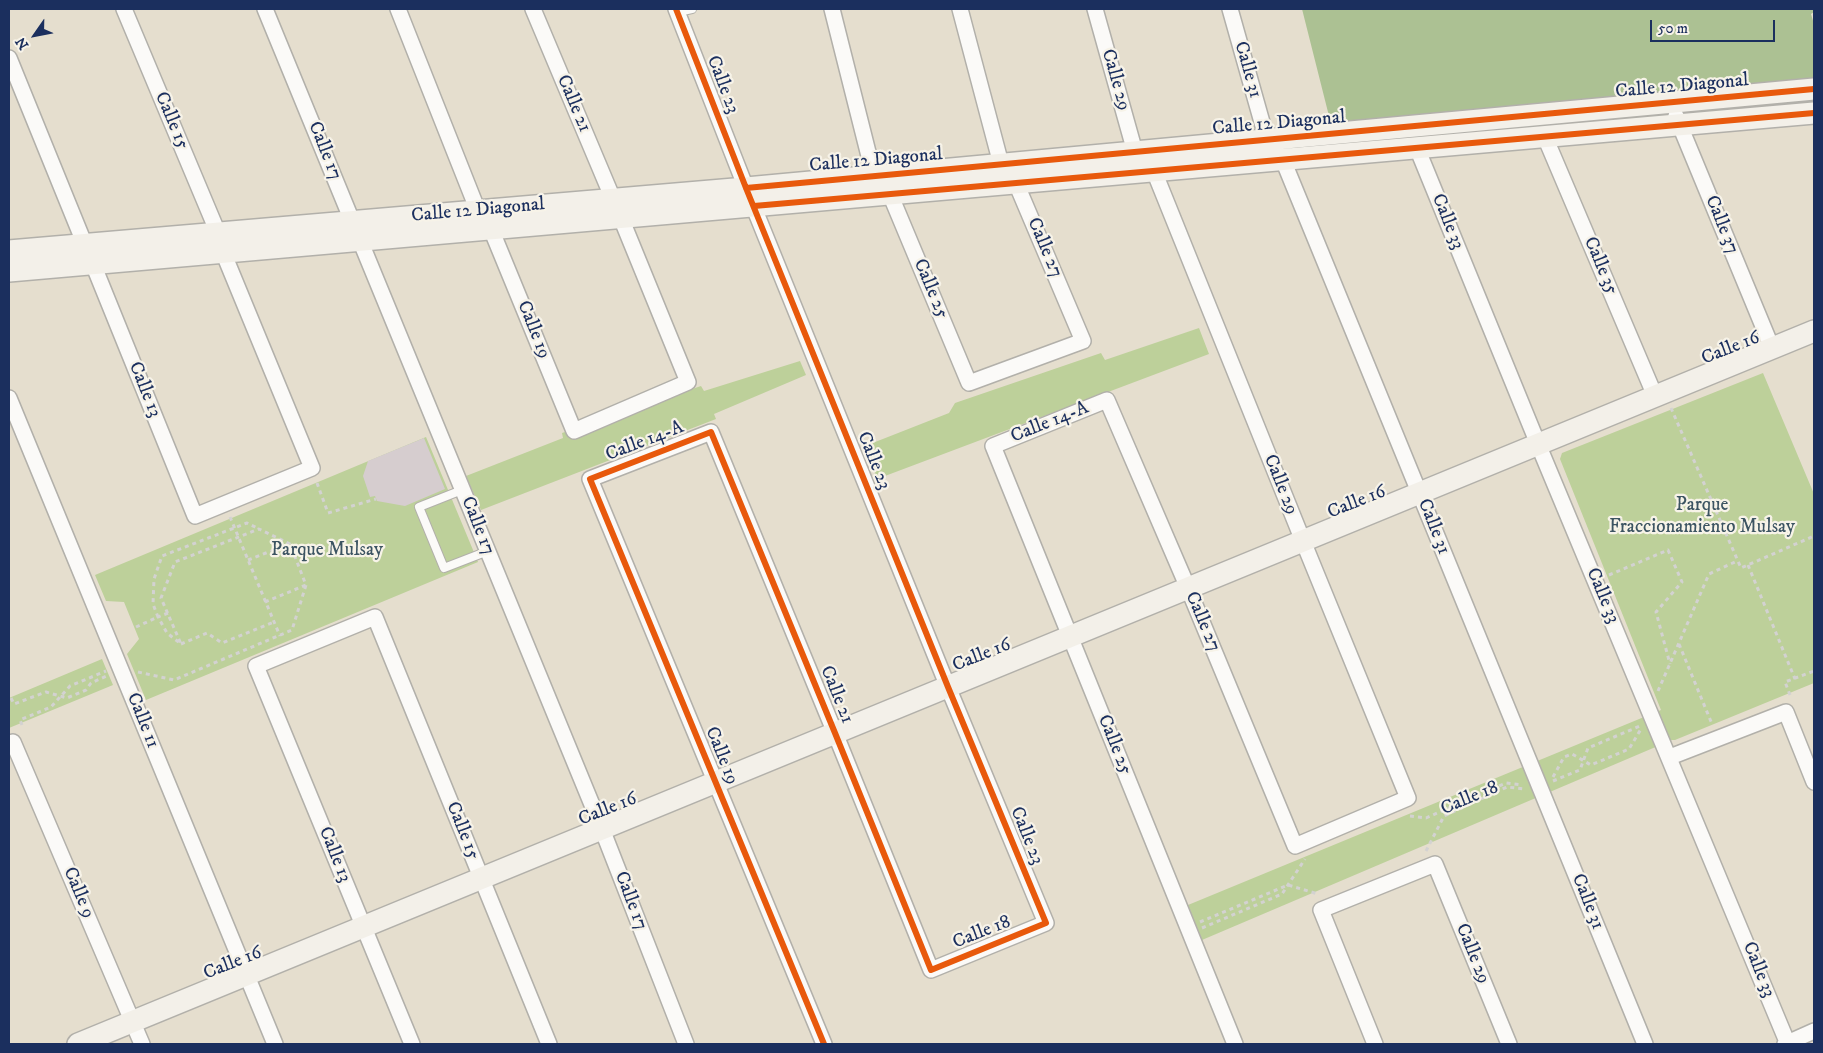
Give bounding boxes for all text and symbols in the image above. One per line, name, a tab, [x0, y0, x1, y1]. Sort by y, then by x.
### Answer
north arrow	[10, 10, 60, 60]
scale bar	[1653, 10, 1778, 42]
text: 50 m	[1658, 19, 1688, 38]
text: N	[12, 33, 33, 53]
street label: Calle 31	[1228, 39, 1266, 101]
street label: Calle 29	[1095, 47, 1135, 113]
street label: Calle 23	[701, 53, 743, 117]
street label: Calle 12 Diagonal	[1614, 70, 1750, 104]
street label: Calle 21	[551, 72, 595, 136]
street label: Calle 15	[149, 89, 193, 153]
street label: Calle 12 Diagonal	[1211, 107, 1347, 141]
street label: Calle 17	[302, 118, 346, 184]
street label: Calle 12 Diagonal	[808, 144, 944, 178]
street label: Calle 33	[1426, 191, 1468, 253]
street label: Calle 37	[1699, 192, 1743, 258]
street label: Calle 12 Diagonal	[410, 194, 546, 228]
street label: Calle 27	[1021, 215, 1067, 281]
street label: Calle 35	[1578, 234, 1622, 298]
street label: Calle 25	[907, 256, 953, 322]
street label: Calle 19	[511, 298, 555, 362]
street label: Calle 16	[1699, 327, 1763, 371]
street label: Calle 13	[123, 359, 165, 421]
street label: Calle 14-A	[1008, 397, 1092, 449]
street label: Calle 14-A	[603, 417, 687, 467]
street label: Calle 23	[851, 429, 895, 493]
street label: Calle 29	[1258, 452, 1302, 518]
street label: Calle 16	[1325, 481, 1389, 525]
street label: Calle 17	[455, 493, 499, 559]
park label: Parque Fraccionamiento Mulsay	[1609, 495, 1795, 539]
street label: Calle 31	[1412, 496, 1454, 558]
park label: Parque Mulsay	[271, 540, 383, 562]
street label: Calle 33	[1580, 565, 1624, 627]
street label: Calle 27	[1179, 589, 1225, 655]
street label: Calle 16	[950, 634, 1014, 678]
street label: Calle 21	[814, 663, 858, 727]
street label: Calle 11	[121, 690, 163, 752]
street label: Calle 25	[1092, 712, 1136, 778]
street label: Calle 19	[699, 724, 743, 788]
street label: Calle 18	[1438, 777, 1502, 821]
street label: Calle 16	[576, 788, 640, 832]
street label: Calle 15	[440, 799, 484, 863]
street label: Calle 23	[1004, 804, 1048, 868]
street label: Calle 13	[313, 824, 355, 886]
street label: Calle 9	[57, 864, 99, 922]
street label: Calle 17	[608, 868, 652, 934]
street label: Calle 31	[1566, 871, 1608, 933]
street label: Calle 18	[950, 911, 1014, 955]
street label: Calle 29	[1450, 921, 1494, 987]
street label: Calle 33	[1737, 939, 1779, 1001]
street label: Calle 16	[201, 942, 265, 986]

